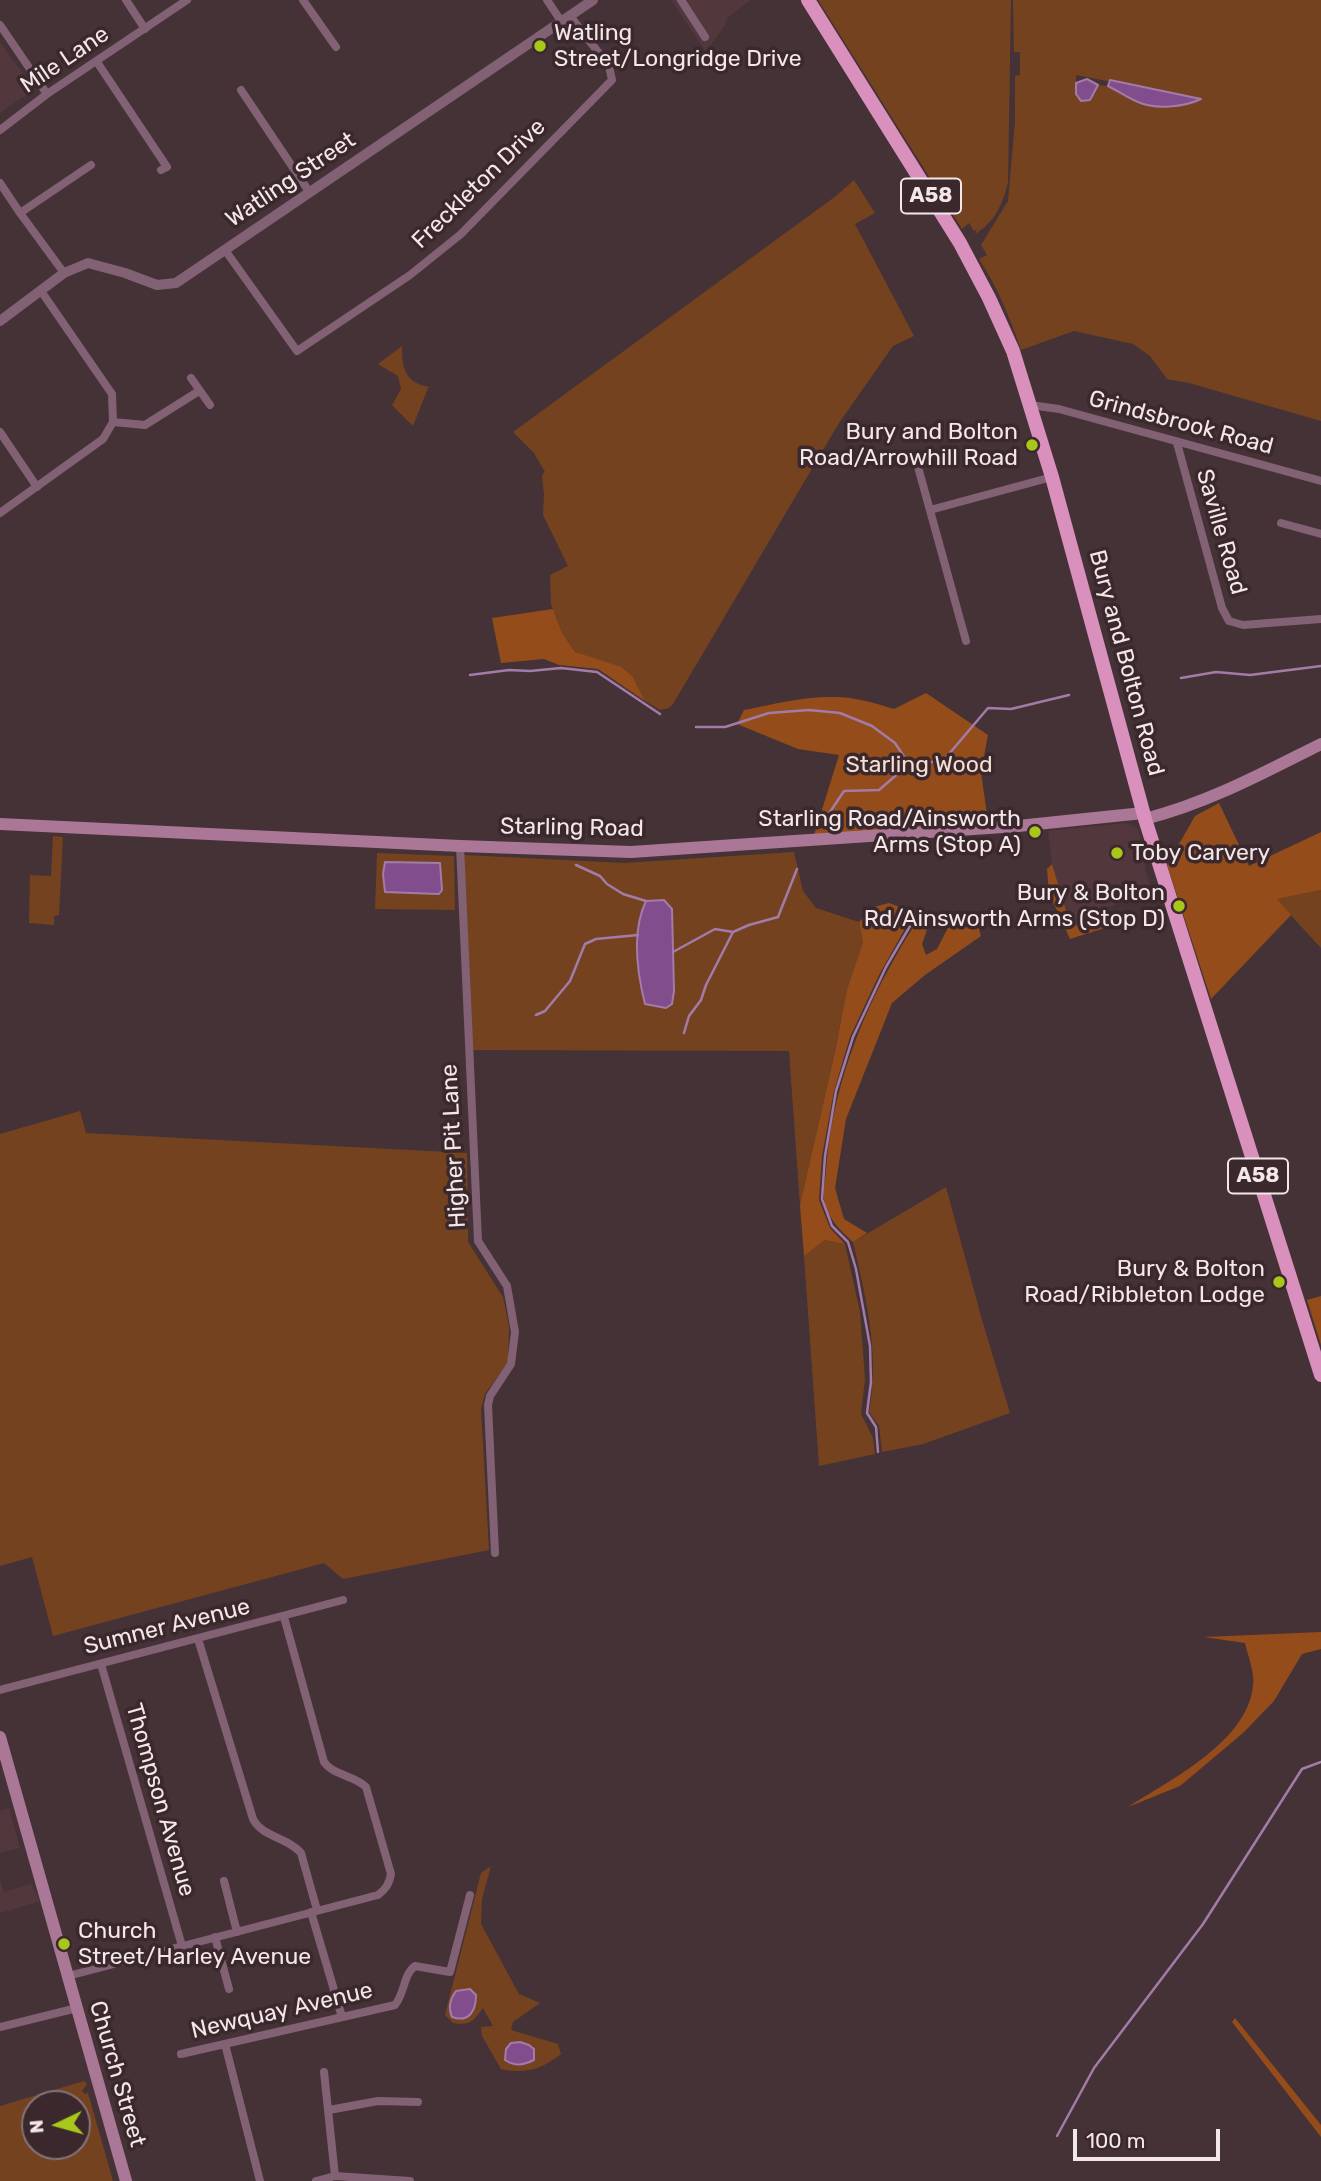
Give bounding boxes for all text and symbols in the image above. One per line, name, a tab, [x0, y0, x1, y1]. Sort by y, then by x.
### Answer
place label: Watling Street/Longridge Drive	[554, 19, 802, 73]
street label: Mile Lane	[16, 20, 114, 100]
marker: Watling Street/Longridge Drive	[532, 38, 548, 54]
street label: Freckleton Drive	[407, 113, 551, 255]
street label: Watling Street	[221, 126, 361, 234]
road number: A58	[901, 178, 961, 214]
street label: Grindsbrook Road	[1086, 385, 1276, 461]
place label: Bury and Bolton Road/Arrowhill Road	[799, 418, 1018, 472]
marker: Bury and Bolton Road/Arrowhill Road	[1024, 437, 1040, 453]
street label: Saville Road	[1190, 466, 1252, 598]
street label: Bury and Bolton Road	[1083, 547, 1169, 779]
park label: Starling Wood	[845, 751, 993, 779]
place label: Starling Road/Ainsworth Arms (Stop A)	[758, 805, 1021, 859]
street label: Starling Road	[500, 813, 644, 843]
marker: Starling Road/Ainsworth Arms (Stop A)	[1027, 824, 1043, 840]
place label: Toby Carvery	[1131, 839, 1270, 867]
marker: Toby Carvery	[1109, 845, 1125, 861]
place label: Bury & Bolton Rd/Ainsworth Arms (Stop D)	[864, 879, 1165, 933]
marker: Bury & Bolton Rd/Ainsworth Arms (Stop D)	[1171, 898, 1187, 914]
street label: Higher Pit Lane	[436, 1063, 472, 1229]
road number: A58	[1228, 1158, 1288, 1194]
place label: Bury & Bolton Road/Ribbleton Lodge	[1024, 1255, 1265, 1309]
marker: Bury & Bolton Road/Ribbleton Lodge	[1271, 1274, 1287, 1290]
street label: Sumner Avenue	[81, 1593, 253, 1661]
street label: Thompson Avenue	[119, 1700, 201, 1900]
place label: Church Street/Harley Avenue	[78, 1917, 311, 1971]
marker: Church Street/Harley Avenue	[56, 1936, 72, 1952]
street label: Newquay Avenue	[188, 1977, 376, 2045]
street label: Church Street	[83, 1998, 151, 2150]
north arrow	[21, 2090, 91, 2160]
scale bar	[1076, 2114, 1223, 2158]
text: N	[25, 2119, 49, 2135]
text: 100 m	[1086, 2128, 1145, 2153]

